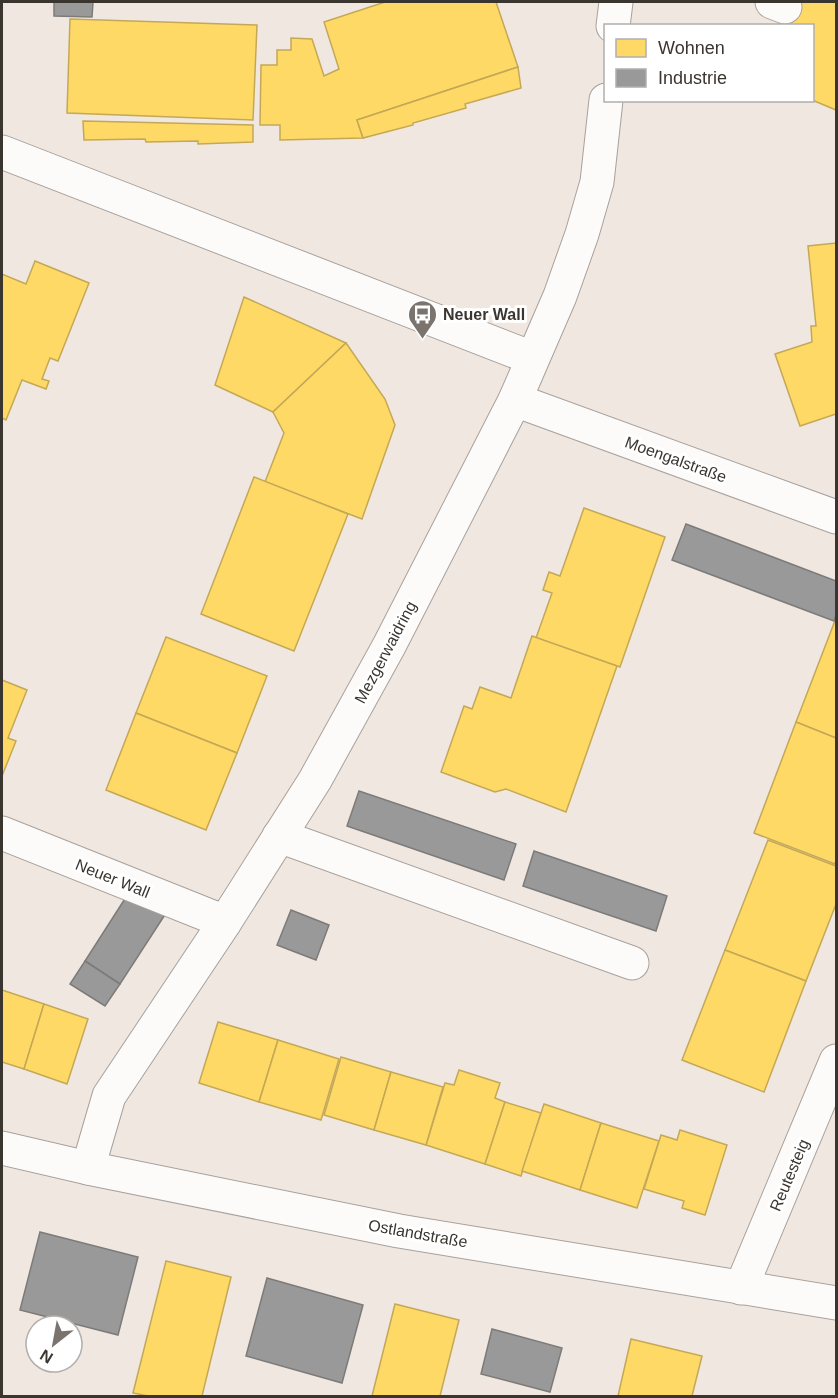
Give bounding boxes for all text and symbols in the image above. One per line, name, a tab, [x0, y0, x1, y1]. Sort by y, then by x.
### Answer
legend	[604, 24, 814, 102]
text: Wohnen	[658, 38, 725, 58]
text: Industrie	[658, 68, 727, 88]
bus stop icon: Neuer Wall	[406, 298, 438, 340]
place label: Neuer Wall	[443, 306, 525, 323]
street label: Moengalstraße	[623, 433, 729, 486]
street label: Mezgerwaidring	[351, 598, 419, 706]
street label: Neuer Wall	[73, 856, 152, 901]
street label: Reutesteig	[767, 1137, 812, 1214]
street label: Ostlandstraße	[367, 1216, 469, 1251]
north arrow	[24, 1314, 84, 1374]
text: N	[37, 1346, 56, 1367]

